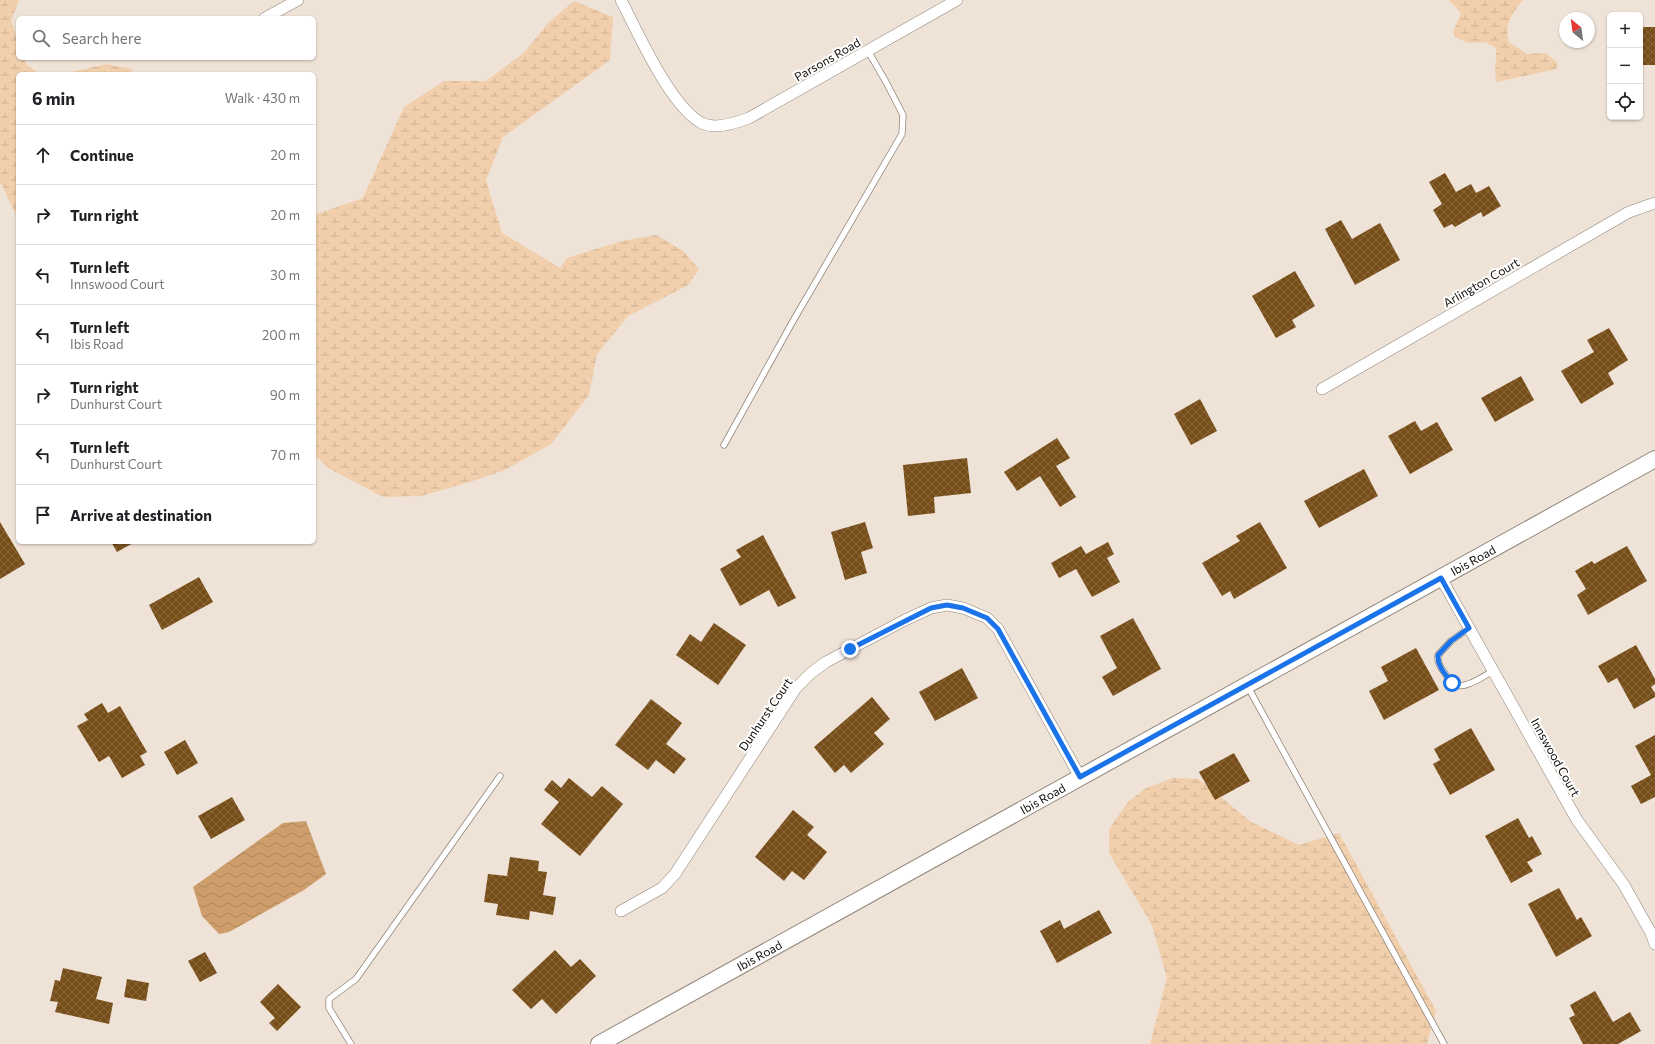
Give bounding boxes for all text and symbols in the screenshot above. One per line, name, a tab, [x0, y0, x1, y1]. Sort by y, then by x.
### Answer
north arrow	[1559, 12, 1595, 48]
map controls	[1607, 12, 1643, 120]
button: +	[1607, 12, 1643, 48]
search box	[16, 16, 316, 60]
icon: search	[30, 27, 52, 49]
text: Search here	[62, 29, 141, 47]
street label: Parsons Road	[792, 34, 862, 83]
button: −	[1607, 48, 1643, 84]
button: locate	[1607, 84, 1643, 120]
text: 6 min	[32, 88, 75, 109]
text: Walk · 430 m	[225, 90, 300, 106]
icon: ahead	[32, 144, 54, 166]
text: Continue	[70, 146, 134, 164]
text: 20 m	[271, 147, 300, 163]
icon: right	[32, 204, 54, 226]
text: Turn right	[70, 206, 139, 224]
text: 20 m	[271, 207, 300, 223]
street label: Arlington Court	[1440, 255, 1522, 309]
text: Turn left	[70, 258, 129, 276]
icon: left	[32, 264, 54, 286]
text: 30 m	[270, 267, 300, 283]
text: Innswood Court	[70, 276, 164, 292]
text: Turn left	[70, 318, 129, 336]
icon: left	[32, 324, 54, 346]
text: 200 m	[262, 327, 300, 343]
text: Ibis Road	[70, 336, 123, 352]
text: Turn right	[70, 378, 139, 396]
icon: right	[32, 384, 54, 406]
text: 90 m	[270, 387, 300, 403]
text: Dunhurst Court	[70, 396, 162, 412]
text: Turn left	[70, 438, 129, 456]
icon: left	[32, 444, 54, 466]
text: 70 m	[271, 447, 300, 463]
text: Dunhurst Court	[70, 456, 162, 472]
icon: arrive	[32, 504, 54, 526]
text: Arrive at destination	[70, 506, 212, 524]
street label: Ibis Road	[1448, 542, 1498, 578]
route end	[841, 640, 859, 658]
route start	[1443, 674, 1461, 692]
street label: Dunhurst Court	[735, 675, 795, 753]
street label: Innswood Court	[1529, 715, 1583, 799]
street label: Ibis Road	[1018, 780, 1068, 816]
street label: Ibis Road	[734, 937, 784, 973]

